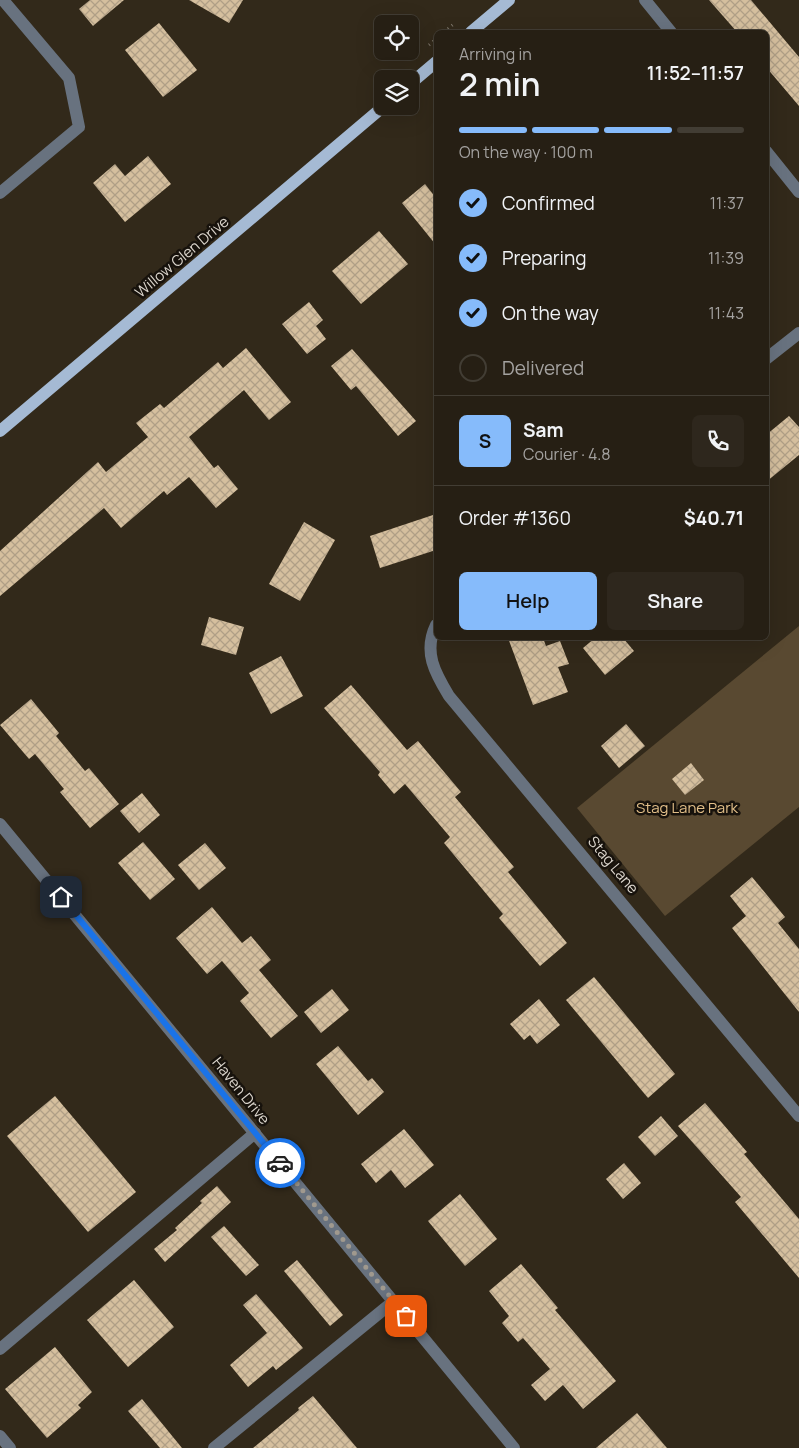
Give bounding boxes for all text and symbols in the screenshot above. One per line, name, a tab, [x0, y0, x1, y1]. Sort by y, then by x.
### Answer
map controls	[374, 15, 419, 115]
button: locate	[374, 15, 419, 60]
text: Arriving in	[459, 43, 532, 65]
text: 11:52–11:57	[647, 60, 744, 86]
text: 2 min	[459, 62, 541, 106]
button: layers	[374, 70, 419, 115]
text: On the way · 100 m	[459, 141, 593, 163]
icon: check	[459, 189, 487, 217]
text: Confirmed	[502, 190, 595, 216]
text: 11:37	[710, 192, 744, 214]
street label: Willow Glen Drive	[130, 211, 233, 302]
icon: check	[459, 244, 487, 272]
text: Preparing	[502, 245, 587, 271]
text: 11:39	[708, 247, 744, 269]
icon: check	[459, 299, 487, 327]
text: On the way	[502, 300, 599, 326]
text: 11:43	[708, 302, 744, 324]
text: Delivered	[502, 355, 584, 381]
button: phone	[692, 415, 744, 467]
text: Sam	[523, 417, 564, 443]
text: S	[479, 428, 491, 454]
text: Courier · 4.8	[523, 443, 611, 465]
text: Order #1360	[459, 505, 571, 531]
text: $40.71	[684, 505, 744, 531]
button: Help	[459, 572, 597, 630]
button: Share	[607, 572, 744, 630]
park label: Stag Lane Park	[636, 797, 739, 818]
street label: Stag Lane	[583, 831, 644, 898]
pin	[40, 876, 82, 918]
icon: home	[47, 883, 75, 911]
street label: Haven Drive	[208, 1053, 275, 1129]
courier	[255, 1138, 305, 1188]
icon: car	[266, 1149, 294, 1177]
pin	[385, 1295, 427, 1337]
icon: bag	[392, 1302, 420, 1330]

